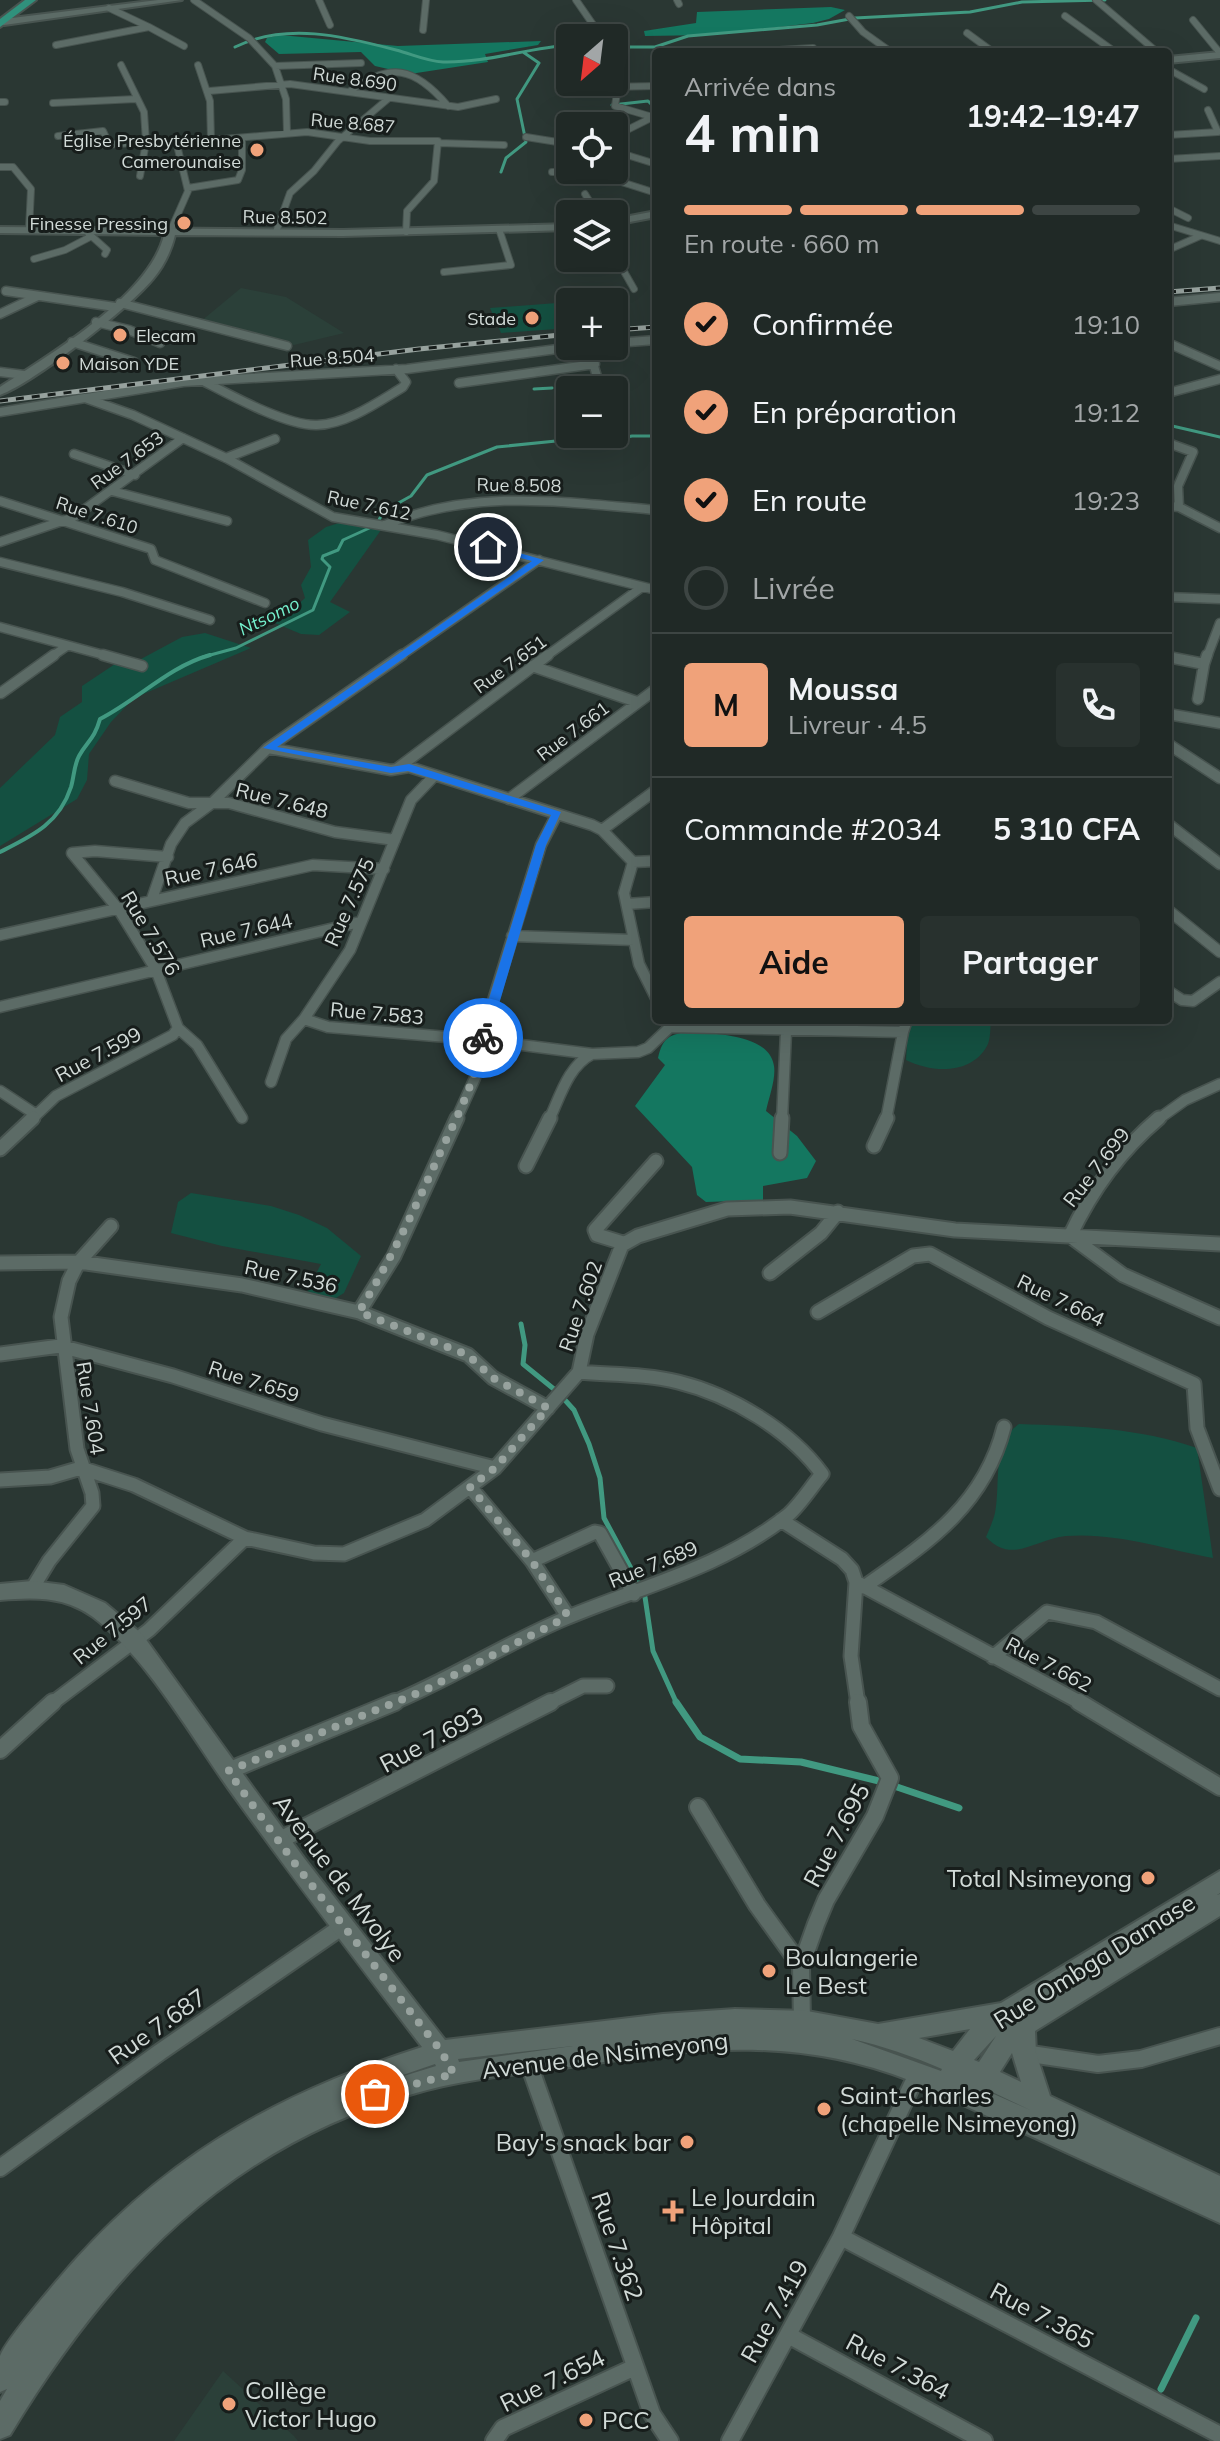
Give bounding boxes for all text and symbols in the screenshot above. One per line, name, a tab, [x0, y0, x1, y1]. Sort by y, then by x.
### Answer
north arrow	[556, 24, 628, 96]
map controls	[556, 24, 628, 448]
street label: Rue 8.690	[311, 62, 399, 96]
text: Arrivée dans	[684, 70, 836, 103]
text: 19:42–19:47	[966, 97, 1140, 135]
text: 4 min	[684, 100, 821, 165]
street label: Rue 8.687	[310, 108, 396, 138]
button: locate	[556, 112, 628, 184]
place label: Église Presbytérienne Camerounaise	[63, 129, 241, 173]
marker: Église Presbytérienne Camerounaise	[248, 141, 266, 159]
button: layers	[556, 200, 628, 272]
street label: Rue 8.502	[242, 205, 328, 229]
place label: Finesse Pressing	[30, 212, 168, 235]
marker: Finesse Pressing	[175, 214, 193, 232]
text: En route · 660 m	[684, 227, 880, 260]
button: +	[556, 288, 628, 360]
icon: check	[684, 302, 728, 346]
text: Confirmée	[752, 305, 893, 343]
place label: Stade	[467, 307, 516, 330]
text: 19:10	[1072, 308, 1140, 341]
marker: Stade	[523, 309, 541, 327]
place label: Elecam	[136, 324, 196, 347]
marker: Elecam	[111, 326, 129, 344]
street label: Rue 8.504	[289, 344, 375, 372]
place label: Maison YDE	[79, 352, 179, 375]
marker: Maison YDE	[54, 354, 72, 372]
button: −	[556, 376, 628, 448]
icon: check	[684, 390, 728, 434]
text: En préparation	[752, 393, 957, 431]
text: 19:12	[1072, 396, 1140, 429]
street label: Rue 7.653	[86, 426, 168, 494]
street label: Rue 8.508	[476, 473, 562, 497]
icon: check	[684, 478, 728, 522]
text: En route	[752, 481, 867, 519]
text: 19:23	[1072, 484, 1140, 517]
street label: Rue 7.612	[325, 485, 413, 525]
street label: Rue 7.610	[53, 491, 141, 539]
pin	[454, 513, 522, 581]
icon: home	[466, 525, 510, 569]
text: Livrée	[752, 569, 835, 607]
water label: Ntsomo	[235, 591, 303, 641]
street label: Rue 7.651	[469, 630, 551, 698]
button: phone	[1056, 663, 1140, 747]
text: Moussa	[788, 670, 898, 708]
text: M	[713, 686, 739, 724]
street label: Rue 7.661	[532, 696, 614, 766]
text: Livreur · 4.5	[788, 708, 927, 741]
street label: Rue 7.648	[233, 776, 331, 824]
text: Commande #2034	[684, 810, 941, 848]
text: 5 310 CFA	[993, 810, 1140, 848]
street label: Rue 7.646	[162, 847, 260, 891]
street label: Rue 7.575	[318, 854, 380, 950]
street label: Rue 7.576	[116, 886, 186, 980]
street label: Rue 7.644	[197, 907, 295, 953]
button: Aide	[684, 916, 904, 1008]
button: Partager	[920, 916, 1140, 1008]
street label: Rue 7.583	[329, 996, 425, 1030]
courier	[443, 998, 523, 1078]
icon: bike	[461, 1016, 505, 1060]
street label: Rue 7.599	[51, 1021, 145, 1087]
street label: Rue 7.699	[1057, 1122, 1135, 1212]
street label: Rue 7.536	[242, 1254, 340, 1298]
street label: Rue 7.602	[553, 1257, 607, 1355]
street label: Rue 7.664	[1013, 1268, 1109, 1332]
street label: Rue 7.659	[205, 1355, 303, 1407]
street label: Rue 7.604	[71, 1360, 111, 1456]
street label: Rue 7.689	[605, 1535, 701, 1593]
street label: Rue 7.597	[68, 1591, 156, 1669]
street label: Rue 7.662	[1002, 1631, 1096, 1697]
street label: Rue 7.693	[374, 1699, 488, 1779]
street label: Rue 7.695	[796, 1778, 876, 1892]
street label: Avenue de Mvolye	[267, 1788, 413, 1968]
place label: Total Nsimeyong	[947, 1863, 1132, 1893]
marker: Total Nsimeyong	[1139, 1869, 1157, 1887]
street label: Rue Ombga Damase	[988, 1887, 1200, 2035]
place label: Boulangerie Le Best	[785, 1942, 918, 2000]
marker: Boulangerie Le Best	[760, 1962, 778, 1980]
street label: Rue 7.687	[102, 1981, 212, 2071]
street label: Avenue de Nsimeyong	[480, 2025, 730, 2085]
pin	[341, 2060, 409, 2128]
icon: bag	[353, 2072, 397, 2116]
place label: Saint-Charles (chapelle Nsimeyong)	[840, 2080, 1078, 2138]
marker: Saint-Charles (chapelle Nsimeyong)	[815, 2100, 833, 2118]
place label: Bay's snack bar	[496, 2127, 671, 2157]
marker: Bay's snack bar	[678, 2133, 696, 2151]
place label: Le Jourdain Hôpital	[691, 2182, 816, 2240]
street label: Rue 7.362	[585, 2188, 651, 2304]
marker: Le Jourdain Hôpital	[662, 2200, 684, 2222]
street label: Rue 7.419	[734, 2254, 814, 2368]
street label: Rue 7.365	[985, 2275, 1099, 2355]
street label: Rue 7.364	[841, 2326, 955, 2406]
street label: Rue 7.654	[495, 2342, 609, 2418]
place label: Collège Victor Hugo	[245, 2375, 377, 2433]
marker: Collège Victor Hugo	[220, 2395, 238, 2413]
place label: PCC	[602, 2405, 650, 2435]
marker: PCC	[577, 2411, 595, 2429]

